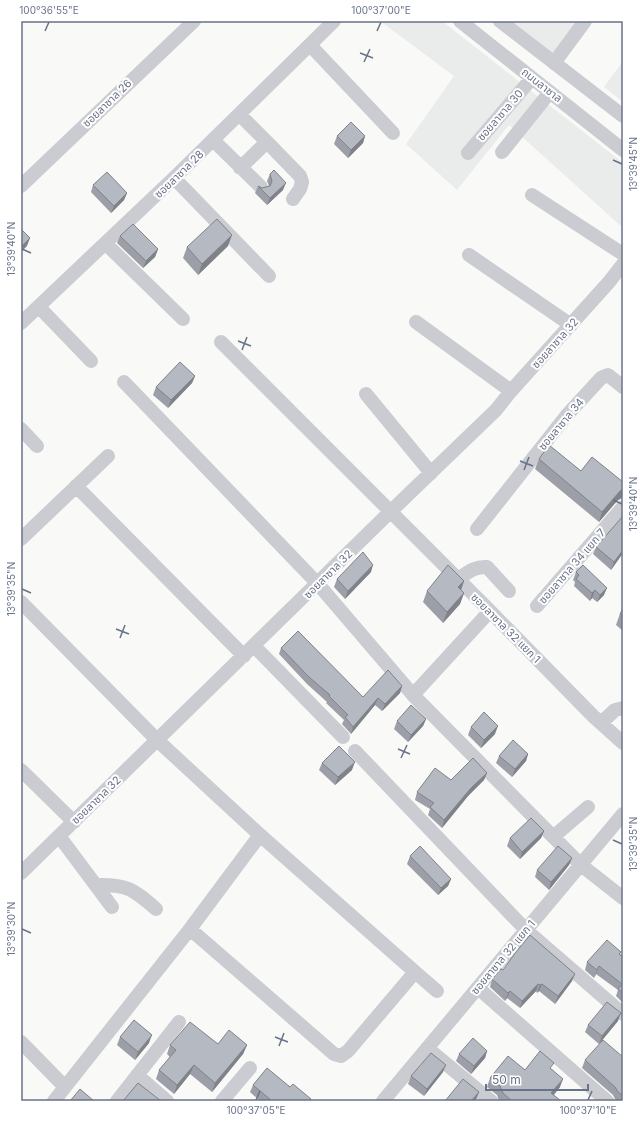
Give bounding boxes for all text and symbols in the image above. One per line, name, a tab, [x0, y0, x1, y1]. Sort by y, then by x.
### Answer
text: 100°36'55"E	[19, 4, 79, 16]
text: 100°37'00"E	[351, 4, 411, 16]
street label: ถนนลาซาล	[519, 65, 565, 105]
street label: ซอยลาซาล 26	[79, 76, 135, 130]
street label: ซอยลาซาล 30	[474, 86, 526, 144]
text: 13°39'45"N	[627, 137, 639, 191]
street label: ซอยลาซาล 28	[151, 147, 207, 201]
text: 13°39'40"N	[5, 222, 17, 276]
street label: ซอยลาซาล 32	[529, 315, 581, 371]
street label: ซอยลาซาล 34	[535, 395, 587, 453]
text: 13°39'40"N	[627, 477, 639, 531]
street label: ซอยลาซาล 34 แยก 7	[536, 526, 608, 606]
street label: ซอยลาซาล 32	[301, 547, 355, 601]
text: 13°39'35"N	[5, 562, 17, 616]
street label: ซอยลาซาล 32 แยก 1	[468, 590, 544, 666]
street label: ซอยลาซาล 32	[68, 773, 124, 827]
text: 13°39'35"N	[627, 817, 639, 871]
text: 13°39'30"N	[5, 902, 17, 956]
street label: ซอยลาซาล 32 แยก 1	[468, 917, 538, 997]
scale bar	[486, 1066, 588, 1092]
text: 50 m	[492, 1072, 521, 1087]
text: 100°37'05"E	[226, 1104, 286, 1116]
text: 100°37'10"E	[559, 1104, 617, 1116]

